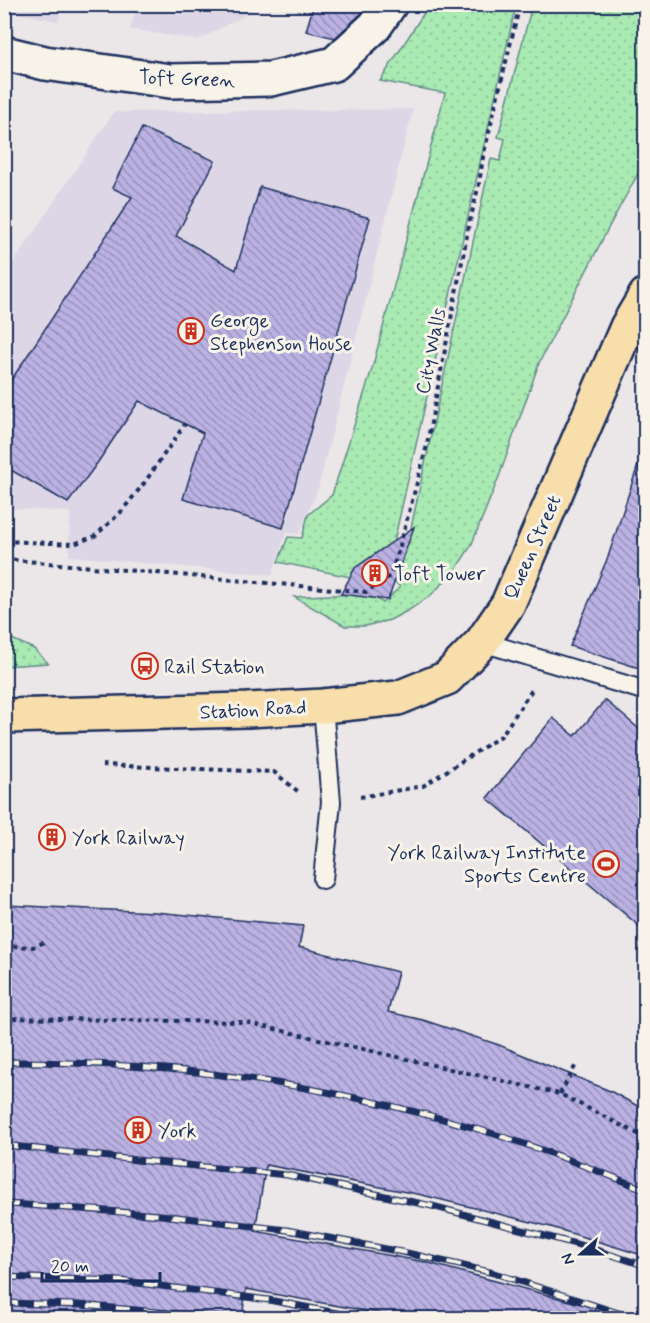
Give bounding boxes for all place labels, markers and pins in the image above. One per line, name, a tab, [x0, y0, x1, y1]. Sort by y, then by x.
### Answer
place label: George Stephenson House	[210, 308, 352, 358]
building icon: George Stephenson House	[176, 316, 206, 346]
building icon: Toft Tower	[360, 558, 390, 588]
place label: Toft Tower	[394, 561, 486, 588]
bus stop icon: Rail Station	[130, 651, 160, 681]
place label: Rail Station	[164, 654, 264, 681]
building icon: York Railway	[37, 822, 67, 852]
place label: York Railway	[72, 825, 185, 852]
place label: York Railway Institute Sports Centre	[387, 840, 586, 890]
sports icon: York Railway Institute Sports Centre	[591, 849, 621, 879]
building icon: York	[123, 1115, 153, 1145]
place label: York	[158, 1118, 197, 1145]

